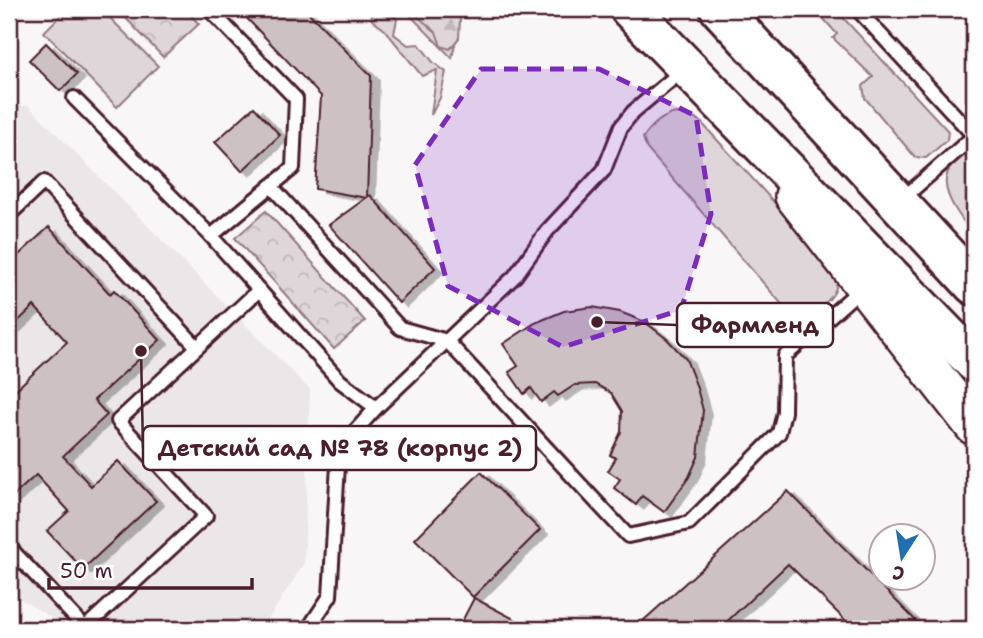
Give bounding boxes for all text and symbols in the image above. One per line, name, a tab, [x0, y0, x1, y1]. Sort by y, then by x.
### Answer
callout: Фармленд	[677, 303, 833, 347]
text: Фармленд	[691, 310, 819, 340]
callout: Детский сад № 78 (корпус 2)	[143, 426, 536, 470]
text: Детский сад № 78 (корпус 2)	[158, 433, 522, 463]
north arrow	[867, 522, 937, 592]
scale bar	[49, 547, 252, 591]
text: 50 m	[60, 557, 113, 585]
text: С	[890, 560, 907, 587]

